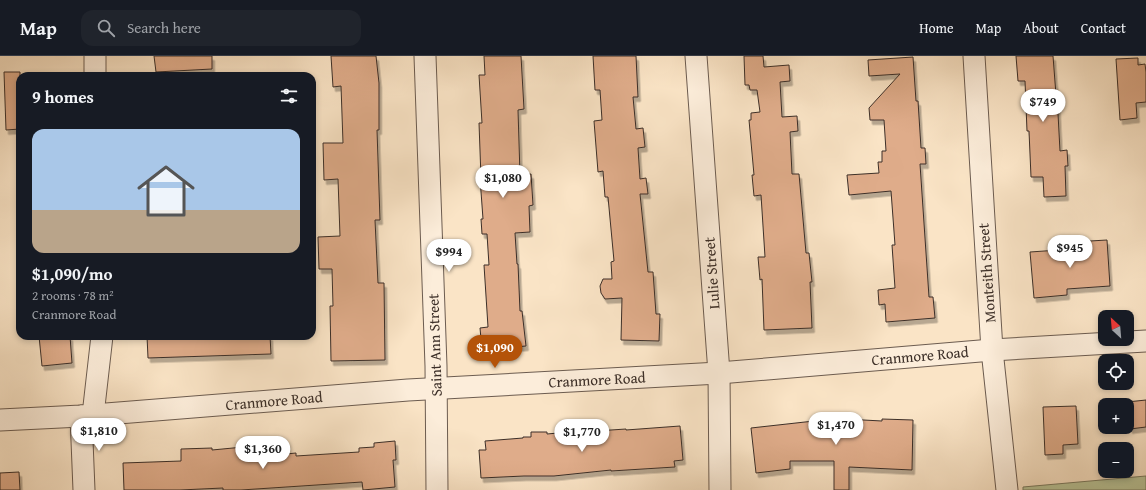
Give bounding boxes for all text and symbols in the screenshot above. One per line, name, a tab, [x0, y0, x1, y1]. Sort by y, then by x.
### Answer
search box	[81, 10, 361, 46]
text: Map	[20, 14, 57, 42]
icon: search	[95, 17, 117, 39]
text: Search here	[127, 17, 201, 38]
text: Home	[919, 18, 954, 38]
text: Map	[976, 18, 1001, 38]
text: About	[1023, 18, 1059, 38]
text: Contact	[1081, 18, 1126, 38]
text: 9 homes	[32, 84, 94, 109]
icon: filters	[278, 85, 300, 107]
pin: $749	[1019, 89, 1067, 123]
text: $749	[1030, 92, 1056, 111]
icon: home	[130, 155, 202, 227]
pin: $1,080	[470, 165, 536, 199]
text: $1,080	[484, 168, 522, 187]
street label: Monteith Street	[972, 222, 1000, 324]
pin: $945	[1046, 235, 1094, 269]
street label: Lulie Street	[698, 236, 724, 310]
text: $945	[1057, 238, 1083, 257]
pin: $994	[425, 239, 473, 273]
text: $994	[436, 242, 462, 261]
text: $1,090/mo	[32, 261, 113, 286]
text: 2 rooms · 78 m²	[32, 286, 114, 305]
street label: Saint Ann Street	[422, 293, 447, 397]
text: Cranmore Road	[32, 305, 116, 324]
north arrow	[1098, 310, 1134, 346]
map controls	[1098, 310, 1134, 478]
pin: $1,090	[462, 335, 528, 369]
text: $1,090	[476, 338, 514, 357]
street label: Cranmore Road	[871, 341, 969, 370]
button: locate	[1098, 354, 1134, 390]
street label: Cranmore Road	[548, 366, 646, 393]
street label: Cranmore Road	[225, 386, 323, 415]
button: +	[1098, 398, 1134, 434]
pin: $1,470	[803, 412, 869, 446]
text: $1,470	[817, 415, 855, 434]
pin: $1,810	[66, 418, 132, 452]
pin: $1,770	[549, 419, 615, 453]
text: $1,810	[80, 421, 118, 440]
text: $1,770	[563, 422, 601, 441]
pin: $1,360	[230, 436, 296, 470]
text: $1,360	[244, 439, 282, 458]
button: −	[1098, 442, 1134, 478]

